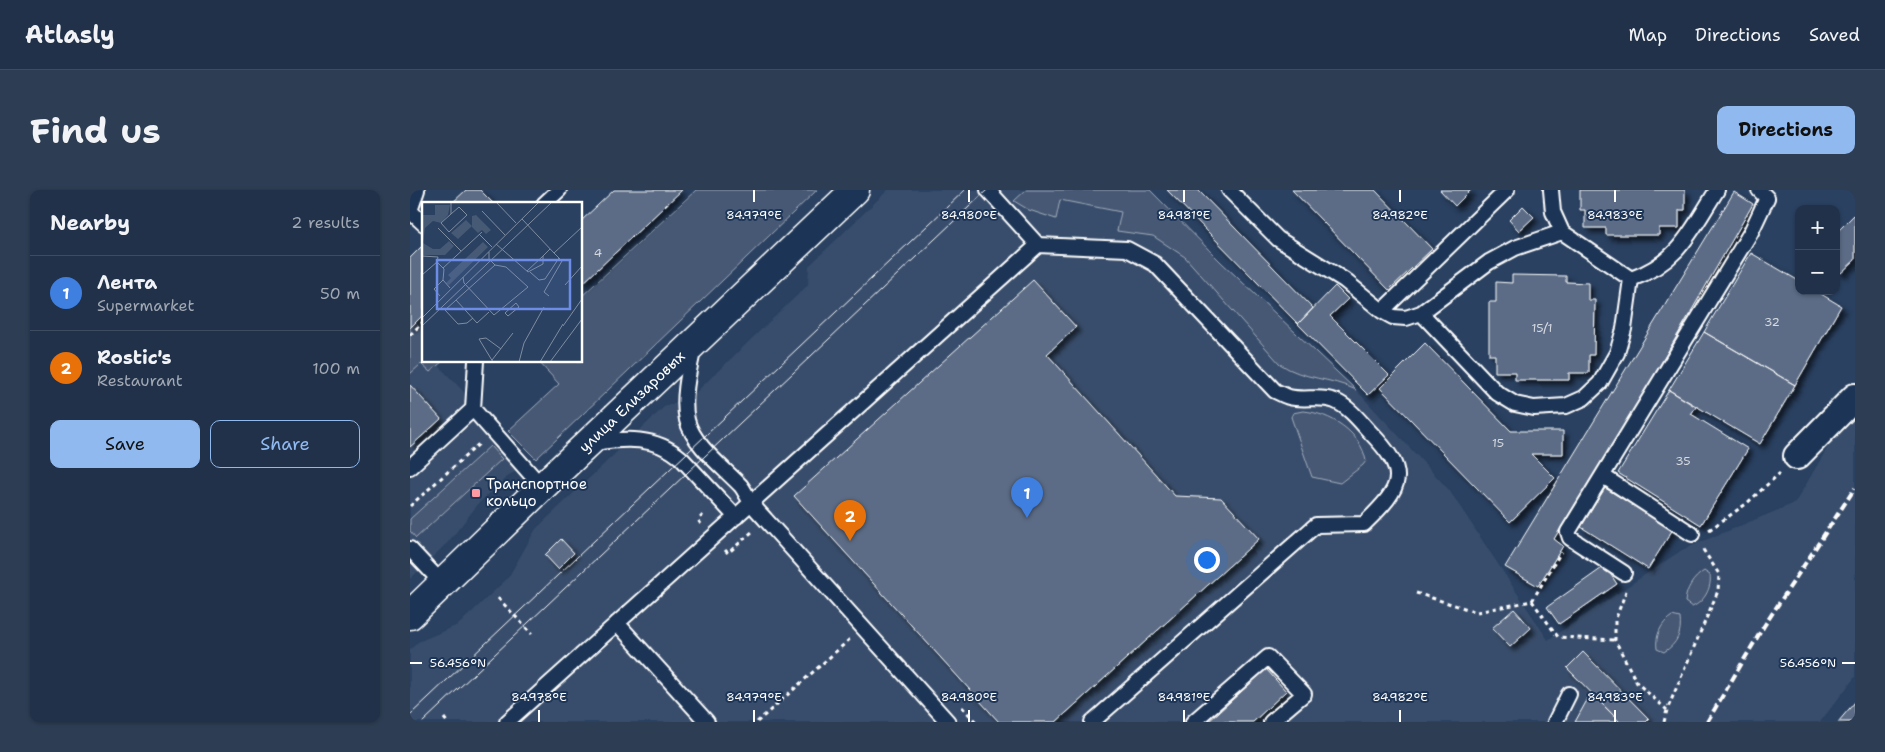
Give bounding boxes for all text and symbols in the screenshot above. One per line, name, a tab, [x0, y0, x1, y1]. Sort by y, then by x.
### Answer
text: Atlasly	[25, 19, 115, 51]
text: Map	[1629, 23, 1667, 47]
text: Directions	[1695, 23, 1781, 47]
text: Saved	[1809, 23, 1860, 47]
button: Directions	[1717, 106, 1855, 154]
text: Find us	[30, 107, 161, 154]
inset map	[422, 202, 582, 362]
map controls	[1795, 205, 1840, 295]
button: +	[1795, 205, 1840, 250]
text: 84.979°E	[726, 207, 782, 223]
text: 84.980°E	[941, 207, 997, 223]
text: 84.981°E	[1158, 207, 1210, 223]
text: 84.982°E	[1372, 207, 1428, 223]
text: 84.983°E	[1587, 207, 1643, 223]
text: Nearby	[50, 209, 130, 237]
text: 2 results	[291, 212, 360, 233]
house number: 4	[594, 245, 602, 261]
button: −	[1795, 250, 1840, 295]
text: Лента	[97, 270, 157, 295]
text: 1	[62, 283, 70, 304]
text: 50 m	[320, 283, 360, 304]
text: Supermarket	[97, 295, 194, 316]
house number: 32	[1764, 314, 1780, 330]
house number: 15/1	[1531, 320, 1553, 336]
text: Rostic's	[97, 345, 172, 370]
street label: улица Елизаровых	[575, 346, 690, 457]
text: 2	[60, 358, 72, 379]
text: 100 m	[312, 358, 360, 379]
text: Restaurant	[97, 370, 183, 391]
button: Save	[50, 420, 200, 468]
button: Share	[210, 420, 360, 468]
house number: 15	[1492, 435, 1504, 451]
house number: 35	[1675, 453, 1691, 469]
place label: Транспортное кольцо	[486, 474, 587, 511]
pin: 1	[1011, 477, 1043, 518]
marker: Транспортное кольцо	[470, 487, 482, 499]
pin: 2	[834, 500, 866, 541]
your location	[1194, 547, 1220, 573]
text: 56.456°N	[430, 655, 486, 671]
text: 56.456°N	[1780, 655, 1836, 671]
text: 84.978°E	[511, 689, 567, 705]
text: 84.979°E	[726, 689, 782, 705]
text: 84.980°E	[941, 689, 997, 705]
text: 84.981°E	[1158, 689, 1210, 705]
text: 84.982°E	[1372, 689, 1428, 705]
text: 84.983°E	[1587, 689, 1643, 705]

